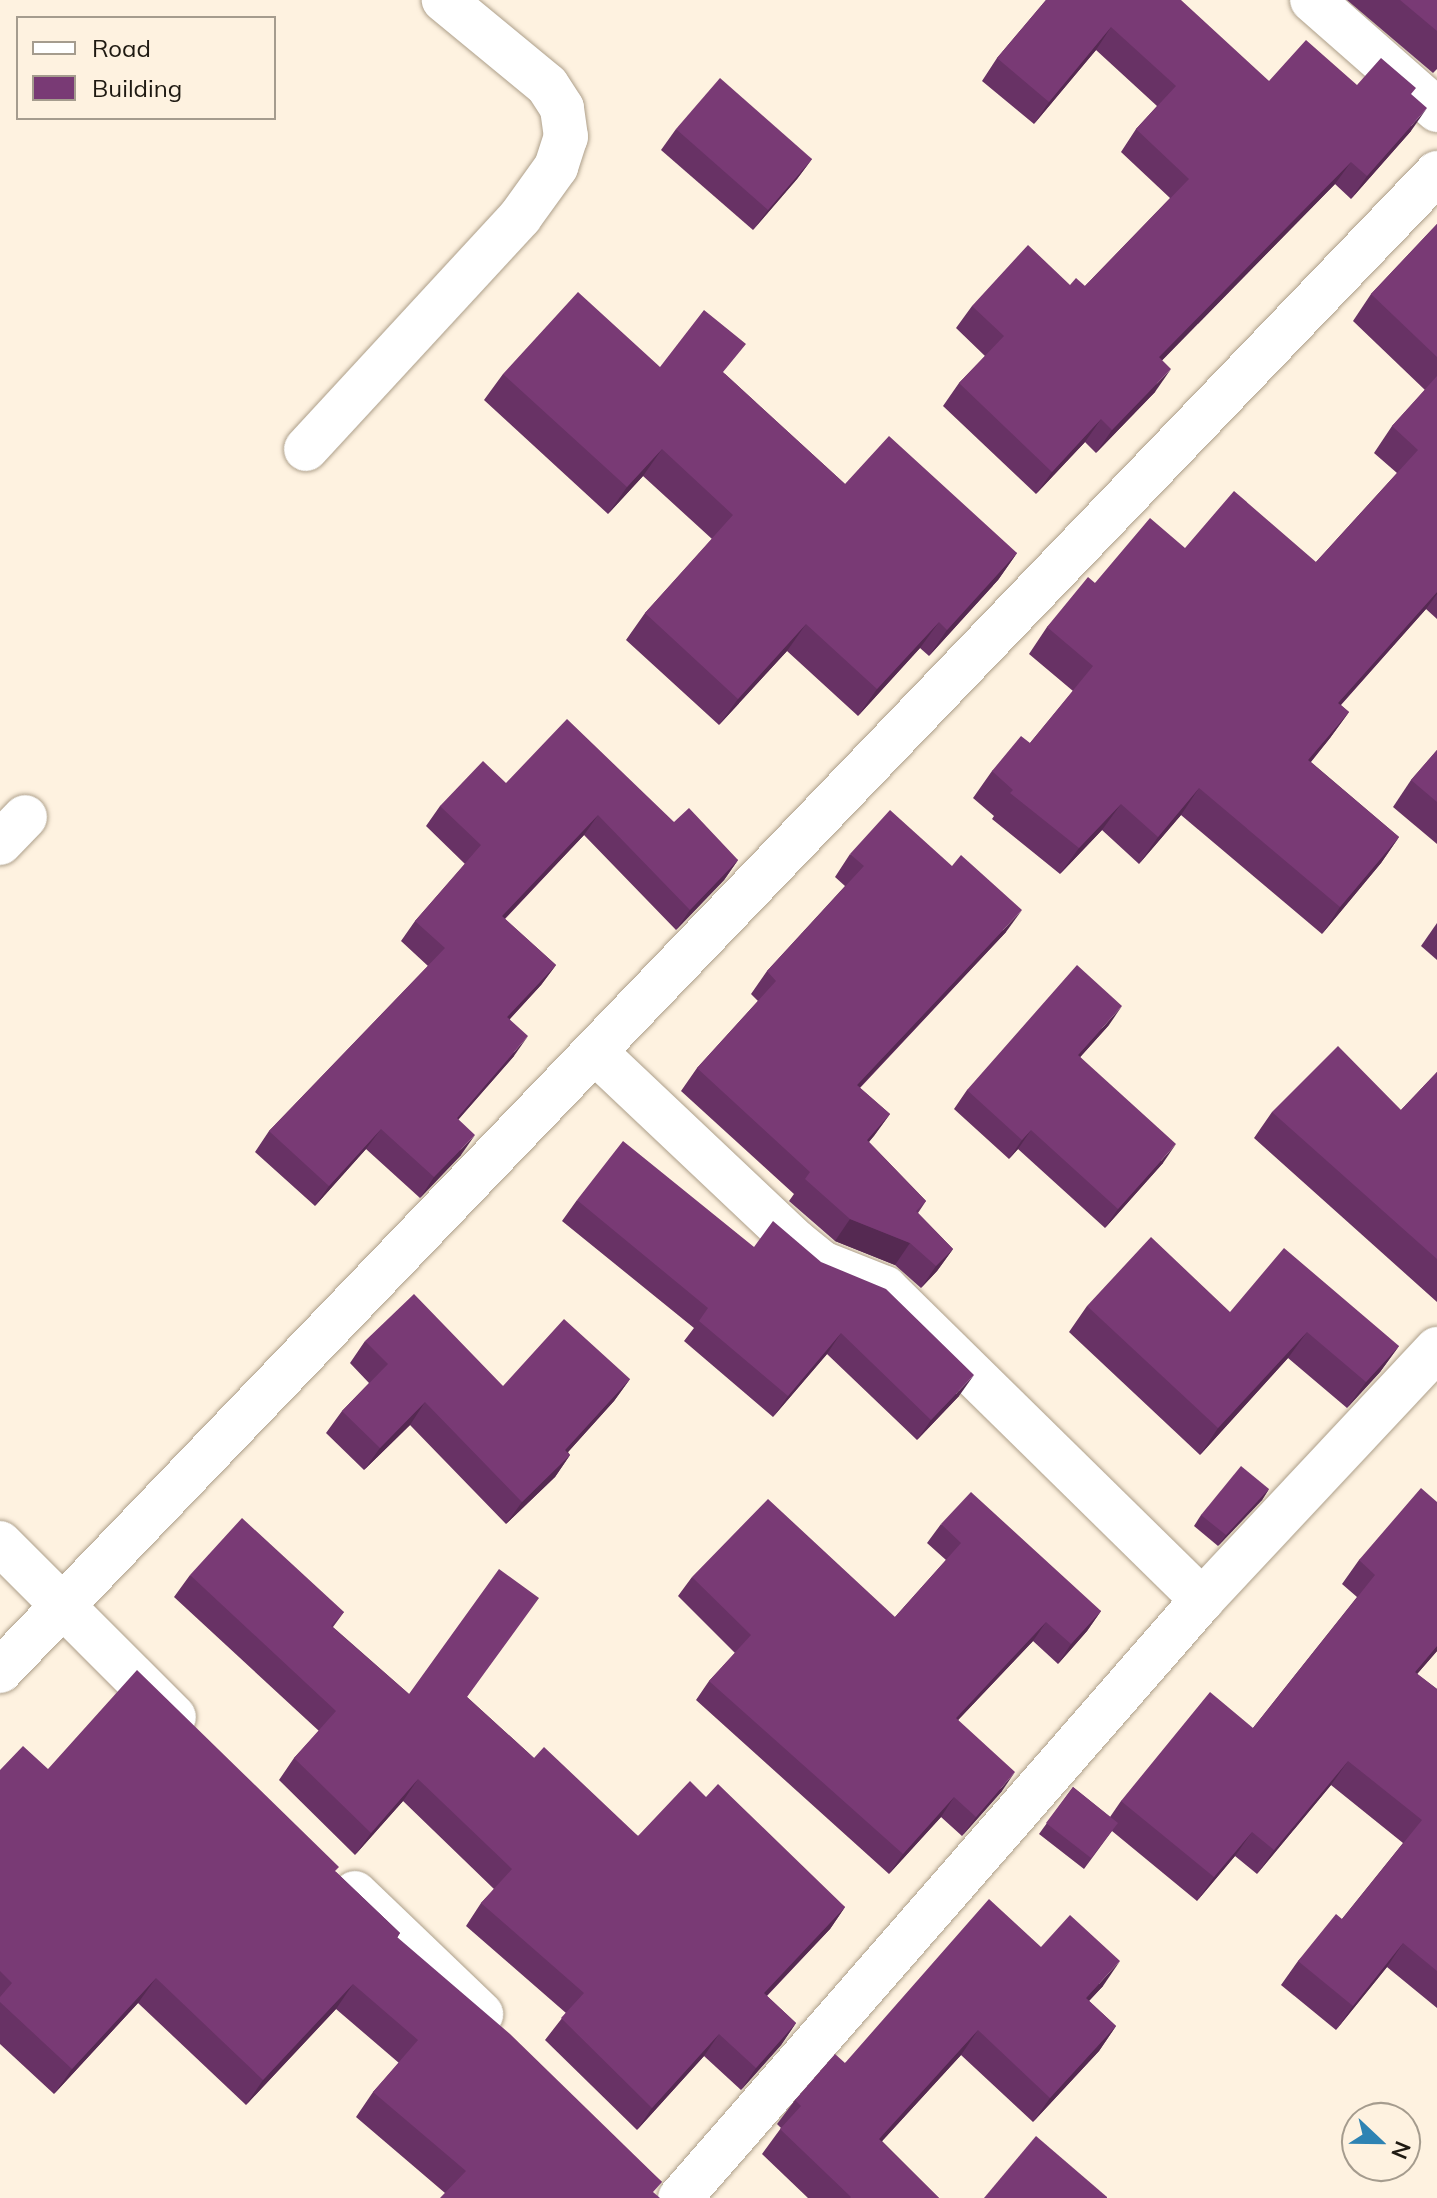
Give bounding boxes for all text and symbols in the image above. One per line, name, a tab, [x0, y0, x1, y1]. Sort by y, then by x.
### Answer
legend	[16, 16, 276, 120]
text: Road	[92, 33, 151, 63]
text: Building	[92, 73, 182, 103]
north arrow	[1341, 2102, 1421, 2182]
text: N	[1385, 2137, 1417, 2163]

